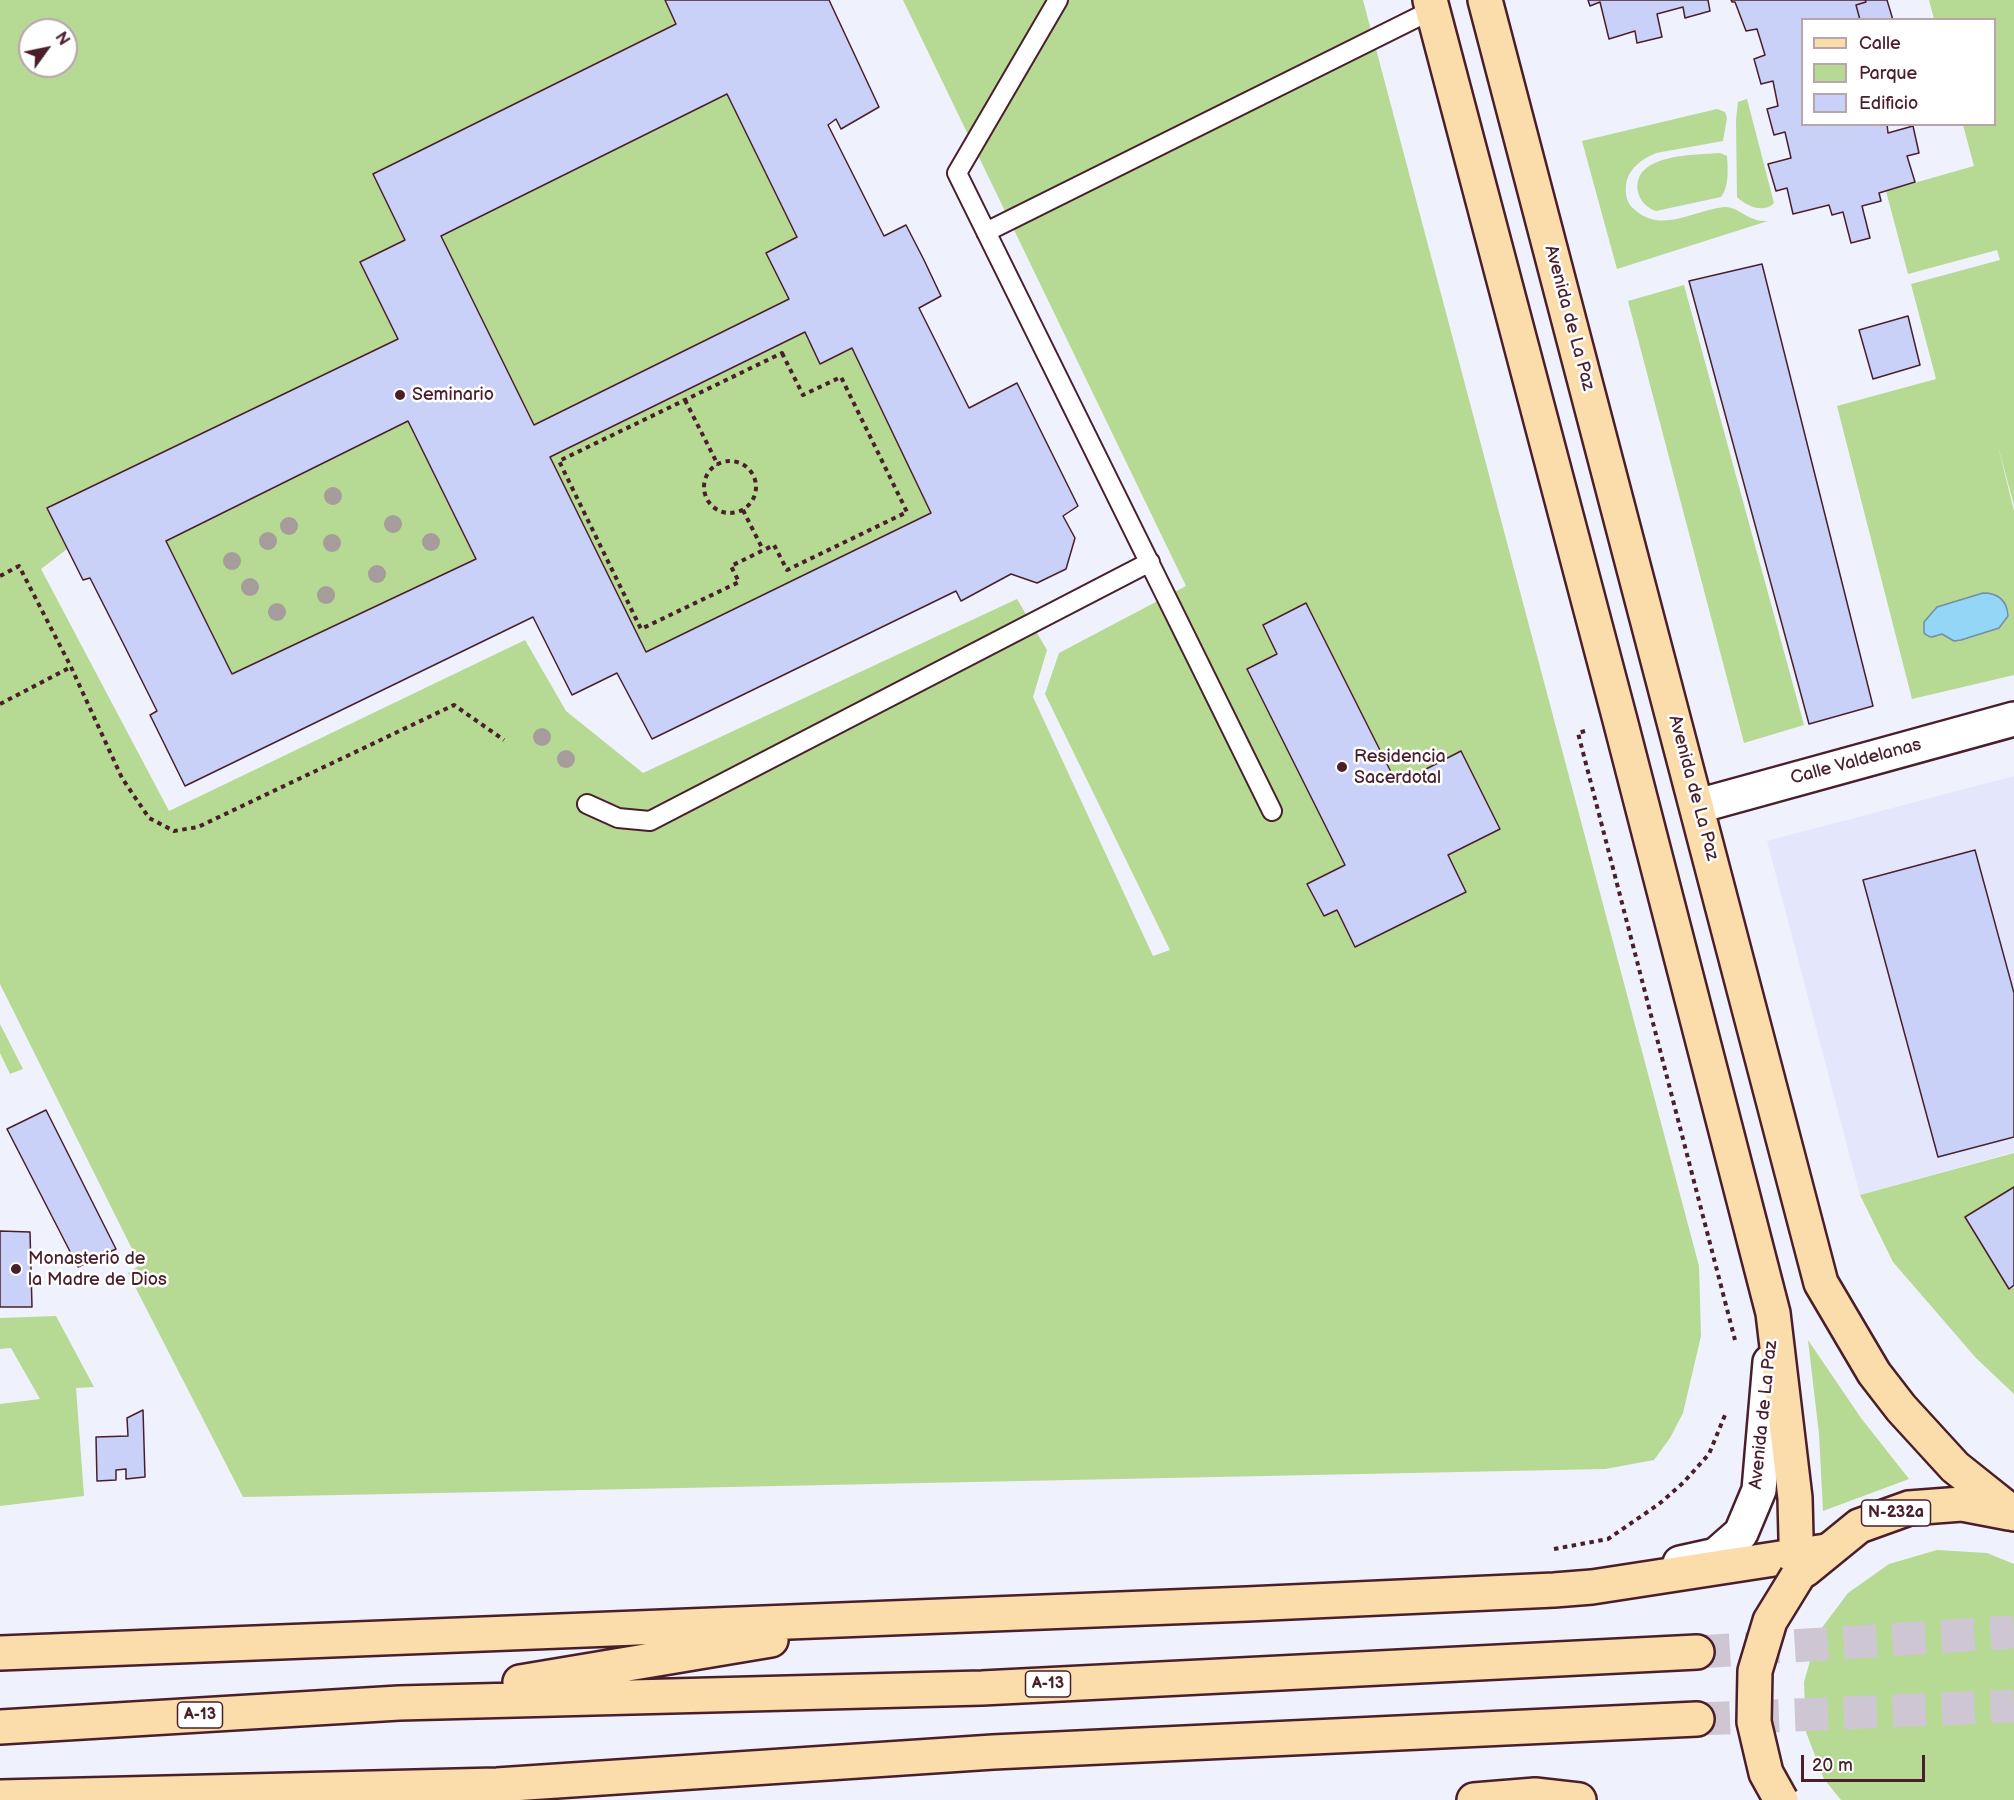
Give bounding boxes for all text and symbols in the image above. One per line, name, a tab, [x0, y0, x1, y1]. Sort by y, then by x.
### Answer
north arrow	[18, 18, 78, 78]
legend	[1801, 18, 1996, 126]
text: N	[51, 29, 73, 49]
text: Calle	[1859, 33, 1901, 54]
text: Parque	[1859, 63, 1917, 84]
text: Edificio	[1859, 93, 1918, 114]
street label: Avenida de La Paz	[1539, 243, 1599, 393]
place label: Seminario	[412, 384, 494, 406]
marker: Seminario	[393, 388, 407, 402]
street label: Avenida de La Paz	[1663, 713, 1723, 863]
street label: Calle Valdelanas	[1788, 734, 1924, 790]
place label: Residencia Sacerdotal	[1354, 746, 1446, 789]
marker: Residencia Sacerdotal	[1335, 760, 1349, 774]
place label: Monasterio de la Madre de Dios	[28, 1248, 167, 1290]
marker: Monasterio de la Madre de Dios	[9, 1262, 23, 1276]
street label: Avenida de La Paz	[1745, 1340, 1783, 1490]
road number: N-232a	[1862, 1500, 1930, 1526]
road number: A-13	[1026, 1671, 1070, 1697]
road number: A-13	[178, 1702, 222, 1728]
scale bar	[1804, 1743, 1928, 1781]
text: 20 m	[1812, 1755, 1853, 1776]

